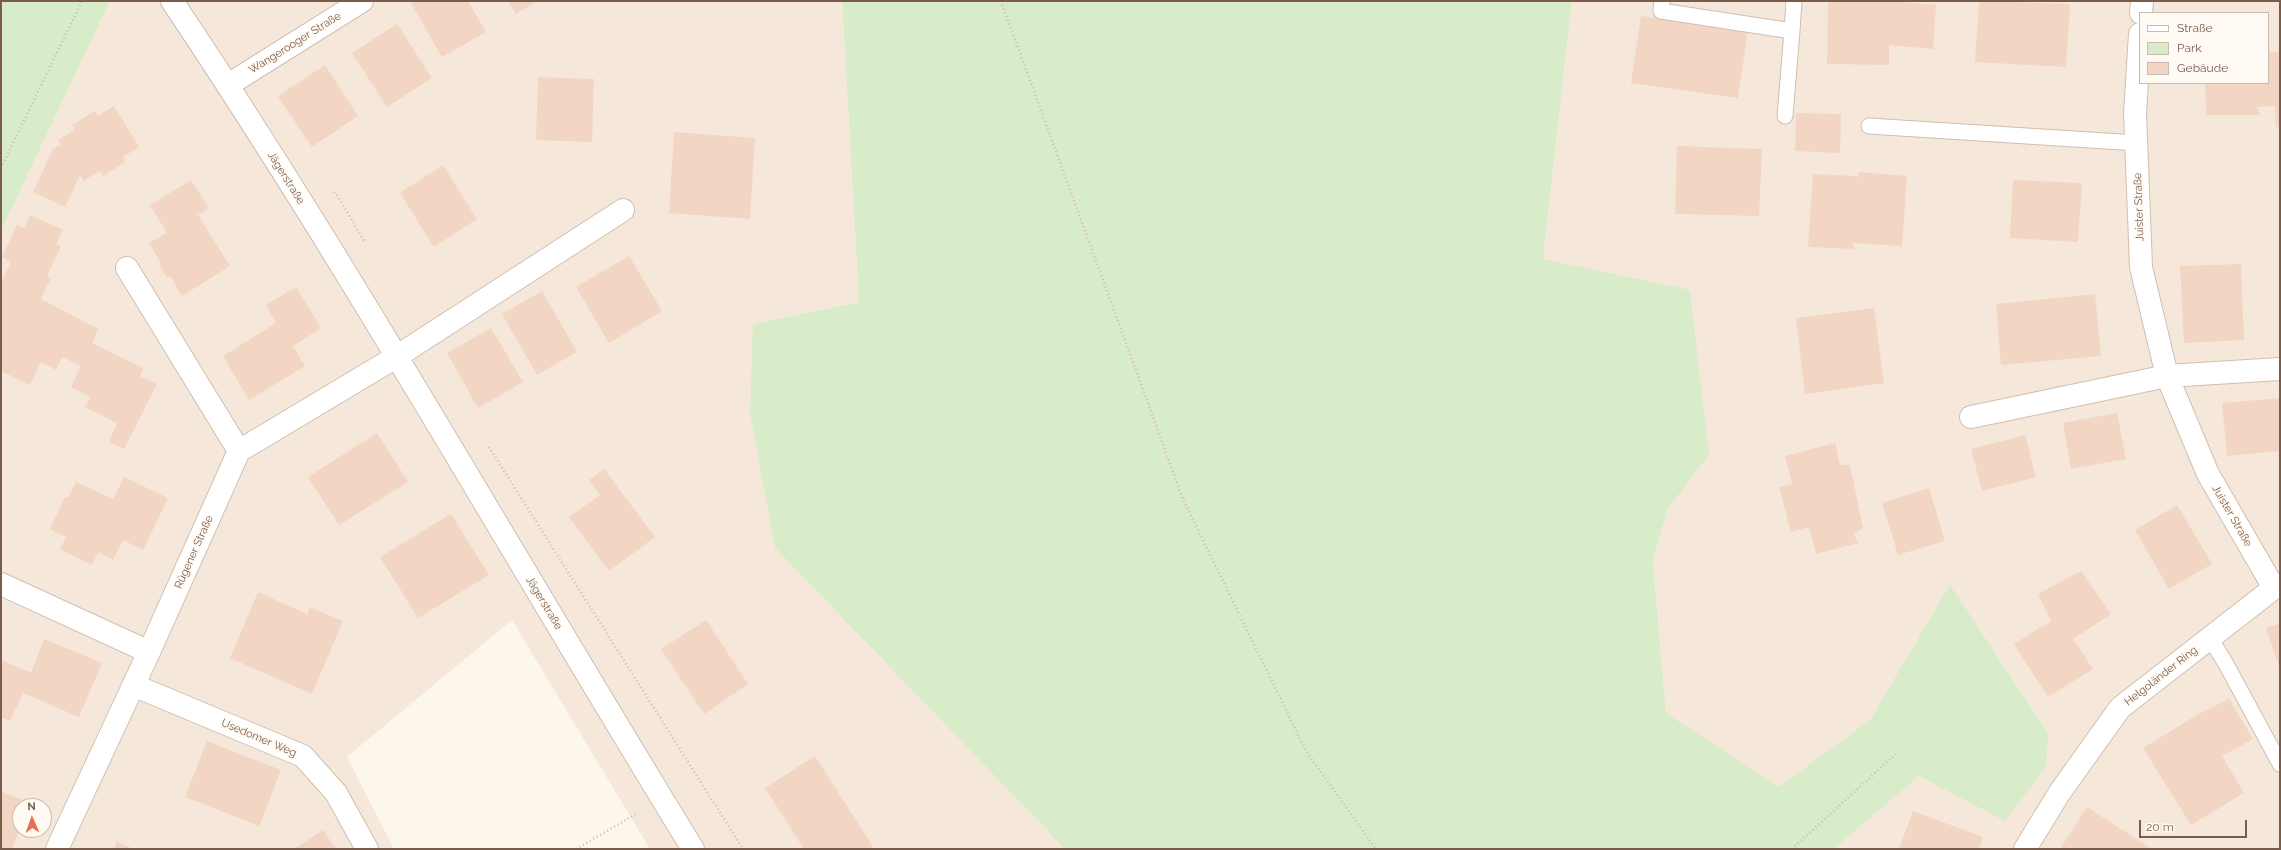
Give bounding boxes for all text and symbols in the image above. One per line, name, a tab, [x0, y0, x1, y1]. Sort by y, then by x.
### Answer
street label: Wangerooger Straße	[247, 9, 343, 77]
legend	[2139, 12, 2269, 84]
text: Straße	[2177, 21, 2213, 35]
text: Park	[2177, 41, 2202, 55]
text: Gebäude	[2177, 61, 2228, 75]
street label: Jägerstraße	[265, 149, 307, 207]
street label: Juister Straße	[2131, 172, 2147, 242]
street label: Juister Straße	[2209, 483, 2255, 549]
street label: Rügener Straße	[172, 513, 216, 591]
street label: Jägerstraße	[523, 574, 565, 632]
street label: Helgoländer Ring	[2122, 643, 2200, 709]
street label: Usedomer Weg	[219, 716, 299, 760]
north arrow	[12, 798, 52, 838]
text: N	[27, 800, 36, 813]
scale bar	[2141, 812, 2249, 838]
text: 20 m	[2146, 820, 2174, 834]

